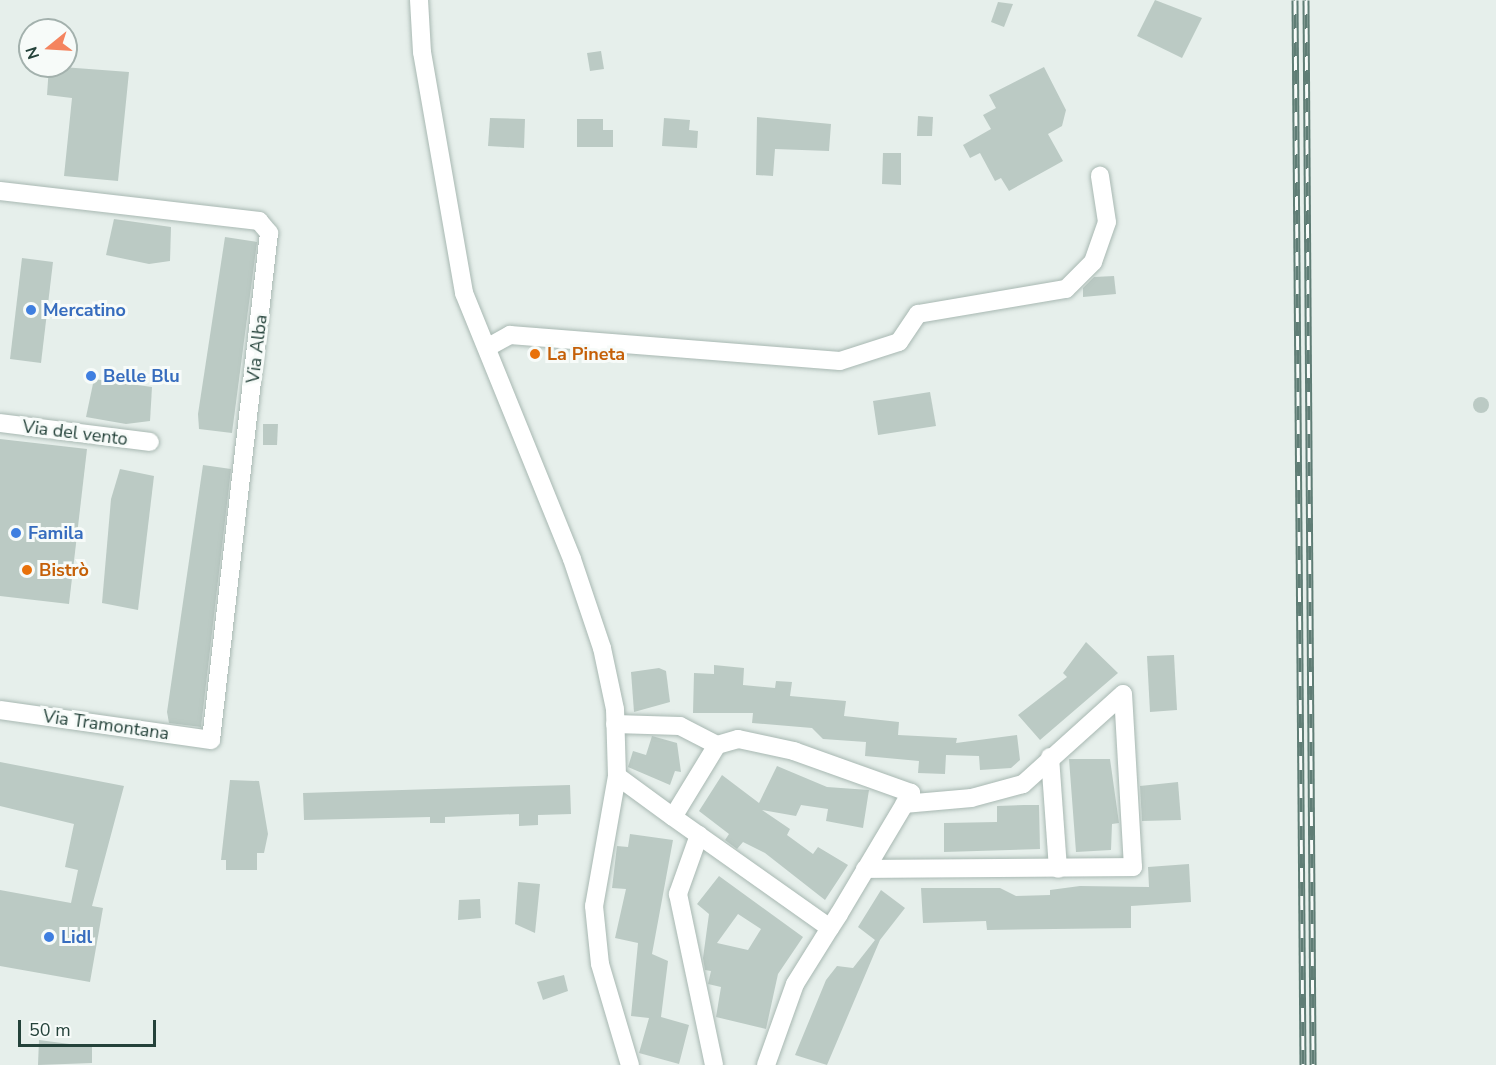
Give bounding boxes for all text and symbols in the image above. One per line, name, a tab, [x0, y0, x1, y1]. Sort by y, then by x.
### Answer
north arrow	[18, 18, 78, 78]
text: N	[20, 44, 45, 62]
place label: Mercatino	[43, 299, 126, 321]
marker: Mercatino	[24, 303, 38, 317]
street label: Via Alba	[242, 313, 272, 385]
place label: La Pineta	[547, 343, 625, 365]
marker: La Pineta	[528, 347, 542, 361]
place label: Belle Blu	[103, 365, 180, 387]
marker: Belle Blu	[84, 369, 98, 383]
street label: Via del vento	[21, 416, 129, 450]
place label: Famila	[28, 522, 84, 544]
marker: Famila	[9, 526, 23, 540]
place label: Bistrò	[39, 559, 89, 581]
marker: Bistrò	[20, 563, 34, 577]
street label: Via Tramontana	[41, 705, 171, 745]
place label: Lidl	[61, 926, 92, 948]
marker: Lidl	[42, 930, 56, 944]
scale bar	[21, 1008, 159, 1046]
text: 50 m	[29, 1018, 71, 1042]

